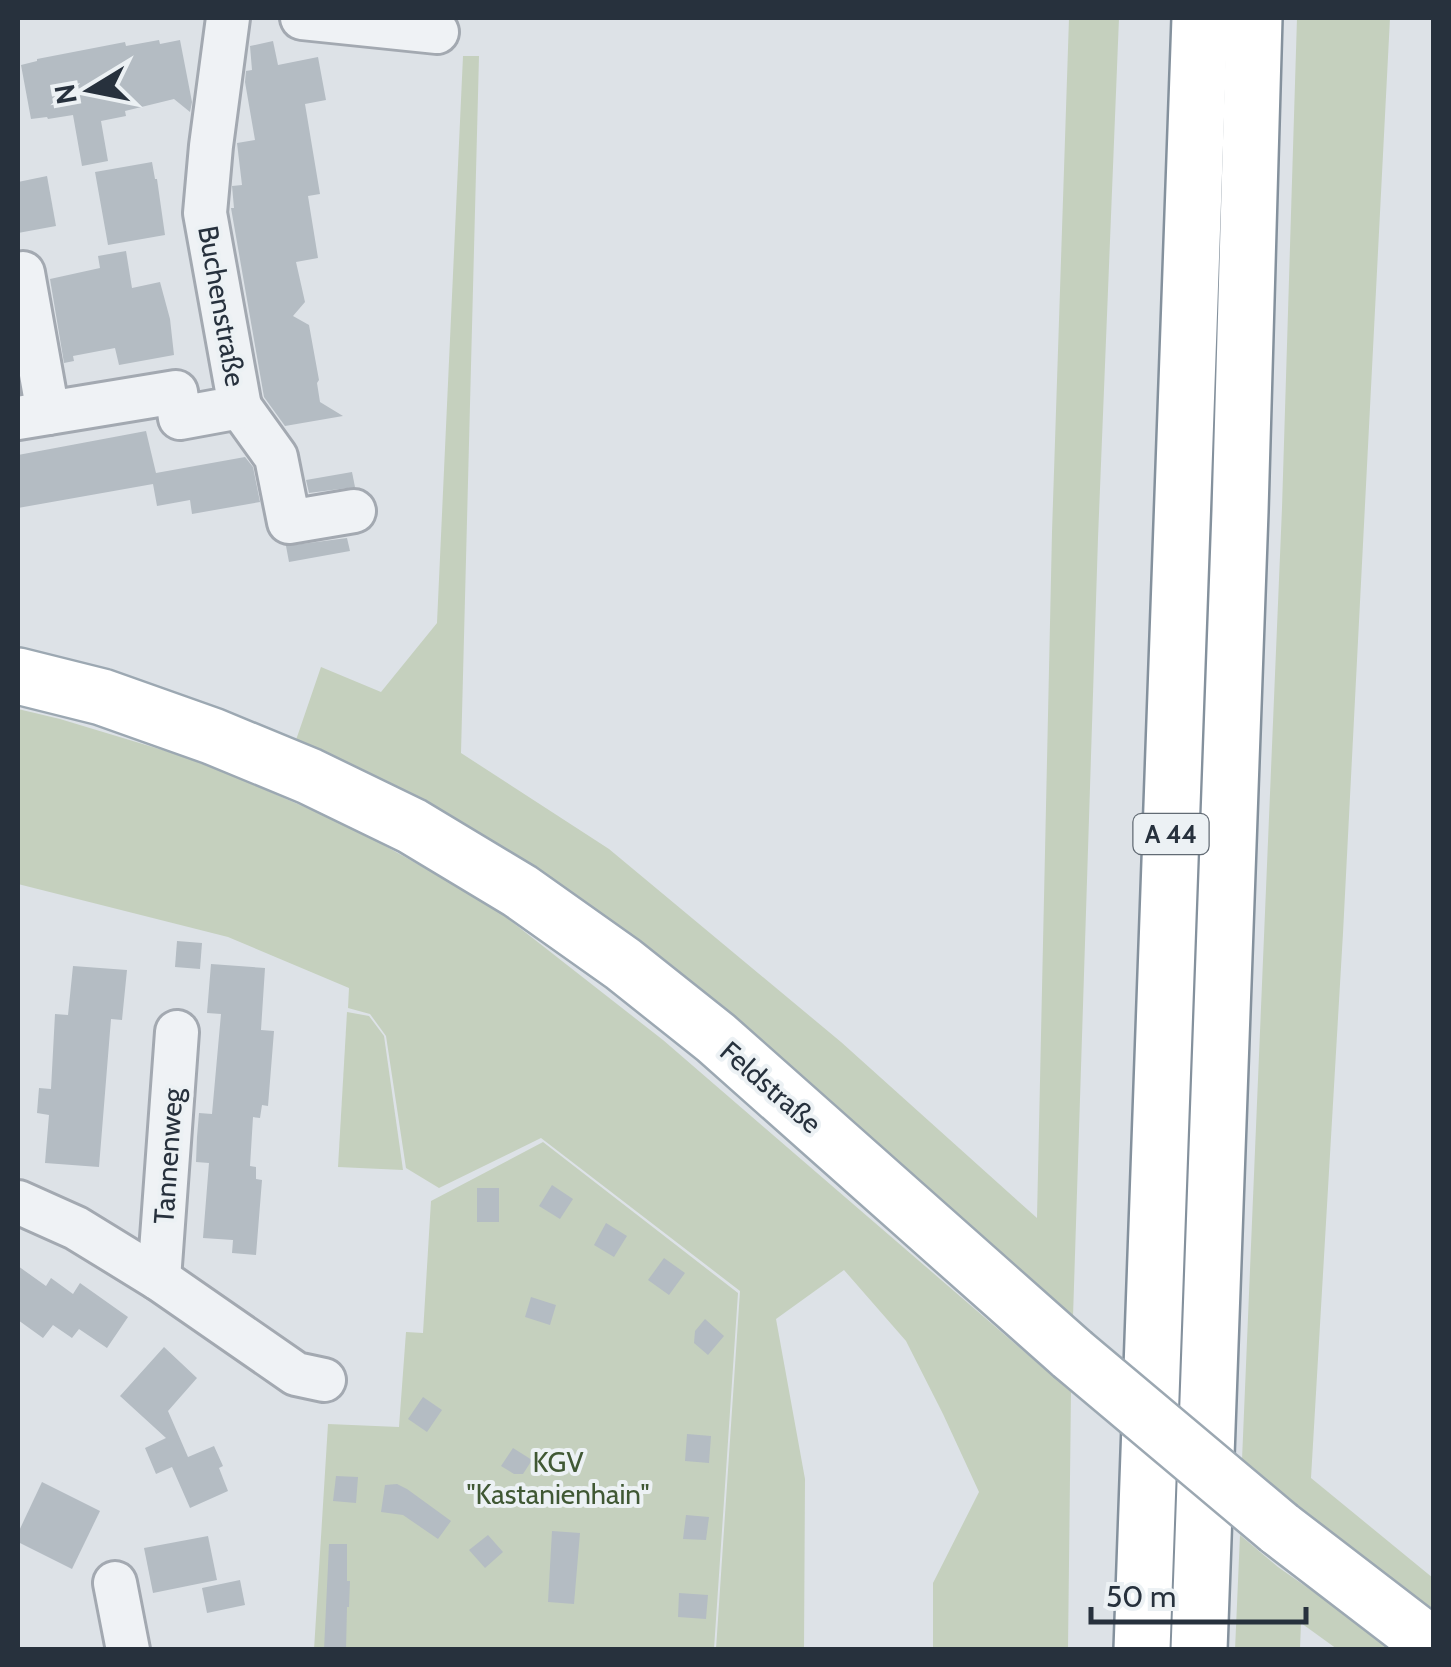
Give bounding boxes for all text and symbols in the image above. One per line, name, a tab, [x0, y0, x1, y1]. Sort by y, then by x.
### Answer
north arrow	[40, 40, 140, 140]
text: N	[47, 82, 84, 107]
street label: Buchenstraße	[191, 223, 253, 389]
road number: A 44	[1134, 814, 1208, 854]
street label: Feldstraße	[713, 1034, 829, 1140]
street label: Tannenweg	[146, 1086, 190, 1225]
park label: KGV "Kastanienhain"	[466, 1445, 650, 1511]
scale bar	[1091, 1562, 1306, 1624]
text: 50 m	[1106, 1578, 1176, 1615]

